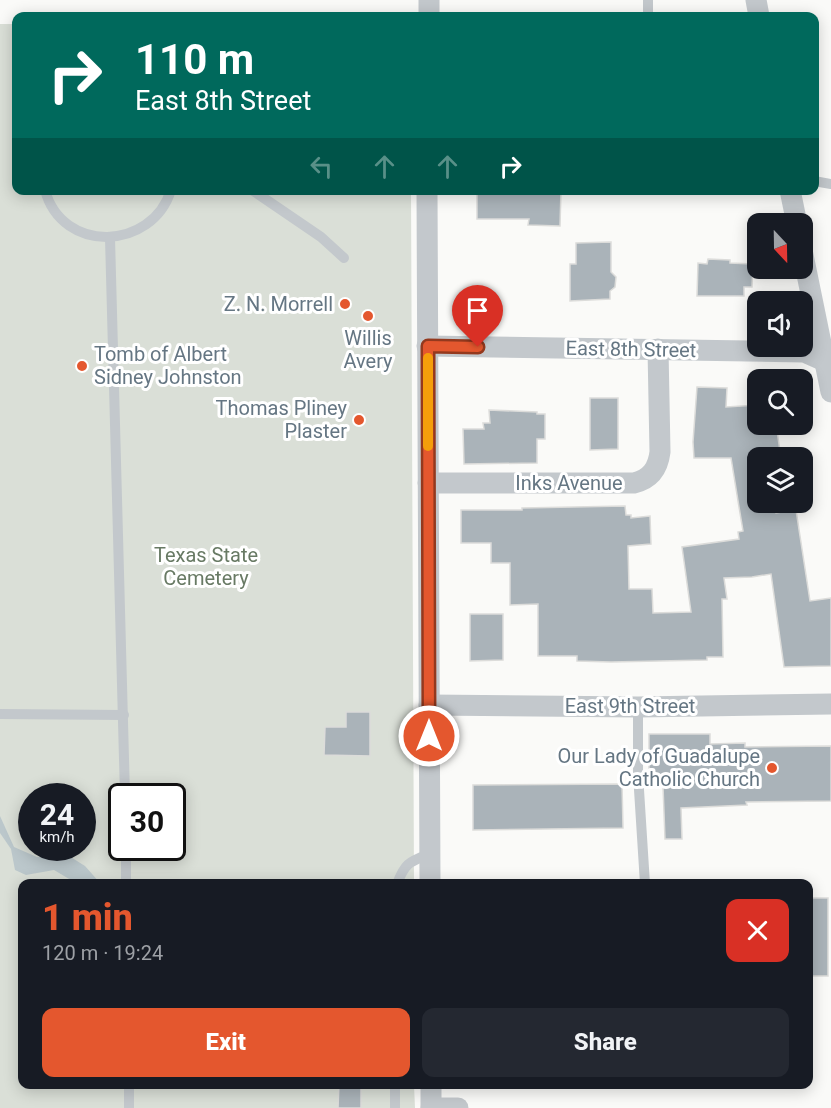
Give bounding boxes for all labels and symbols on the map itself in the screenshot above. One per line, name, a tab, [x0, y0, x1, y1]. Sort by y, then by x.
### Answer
north arrow	[747, 213, 813, 279]
pin	[452, 285, 503, 347]
place label: Z. N. Morrell	[224, 292, 333, 316]
marker: Z. N. Morrell	[338, 297, 352, 311]
marker: Willis Avery	[361, 309, 375, 323]
place label: Willis Avery	[343, 326, 393, 373]
street label: East 8th Street	[565, 336, 697, 362]
place label: Tomb of Albert Sidney Johnston	[94, 342, 242, 389]
marker: Tomb of Albert Sidney Johnston	[75, 359, 89, 373]
place label: Thomas Pliney Plaster	[216, 396, 348, 443]
marker: Thomas Pliney Plaster	[352, 413, 366, 427]
street label: Inks Avenue	[515, 471, 623, 495]
park label: Texas State Cemetery	[154, 543, 258, 590]
street label: East 9th Street	[565, 694, 695, 718]
position arrow	[397, 704, 461, 768]
place label: Our Lady of Guadalupe Catholic Church	[557, 744, 760, 791]
marker: Our Lady of Guadalupe Catholic Church	[765, 761, 779, 775]
speed limit sign: 30	[108, 783, 186, 861]

